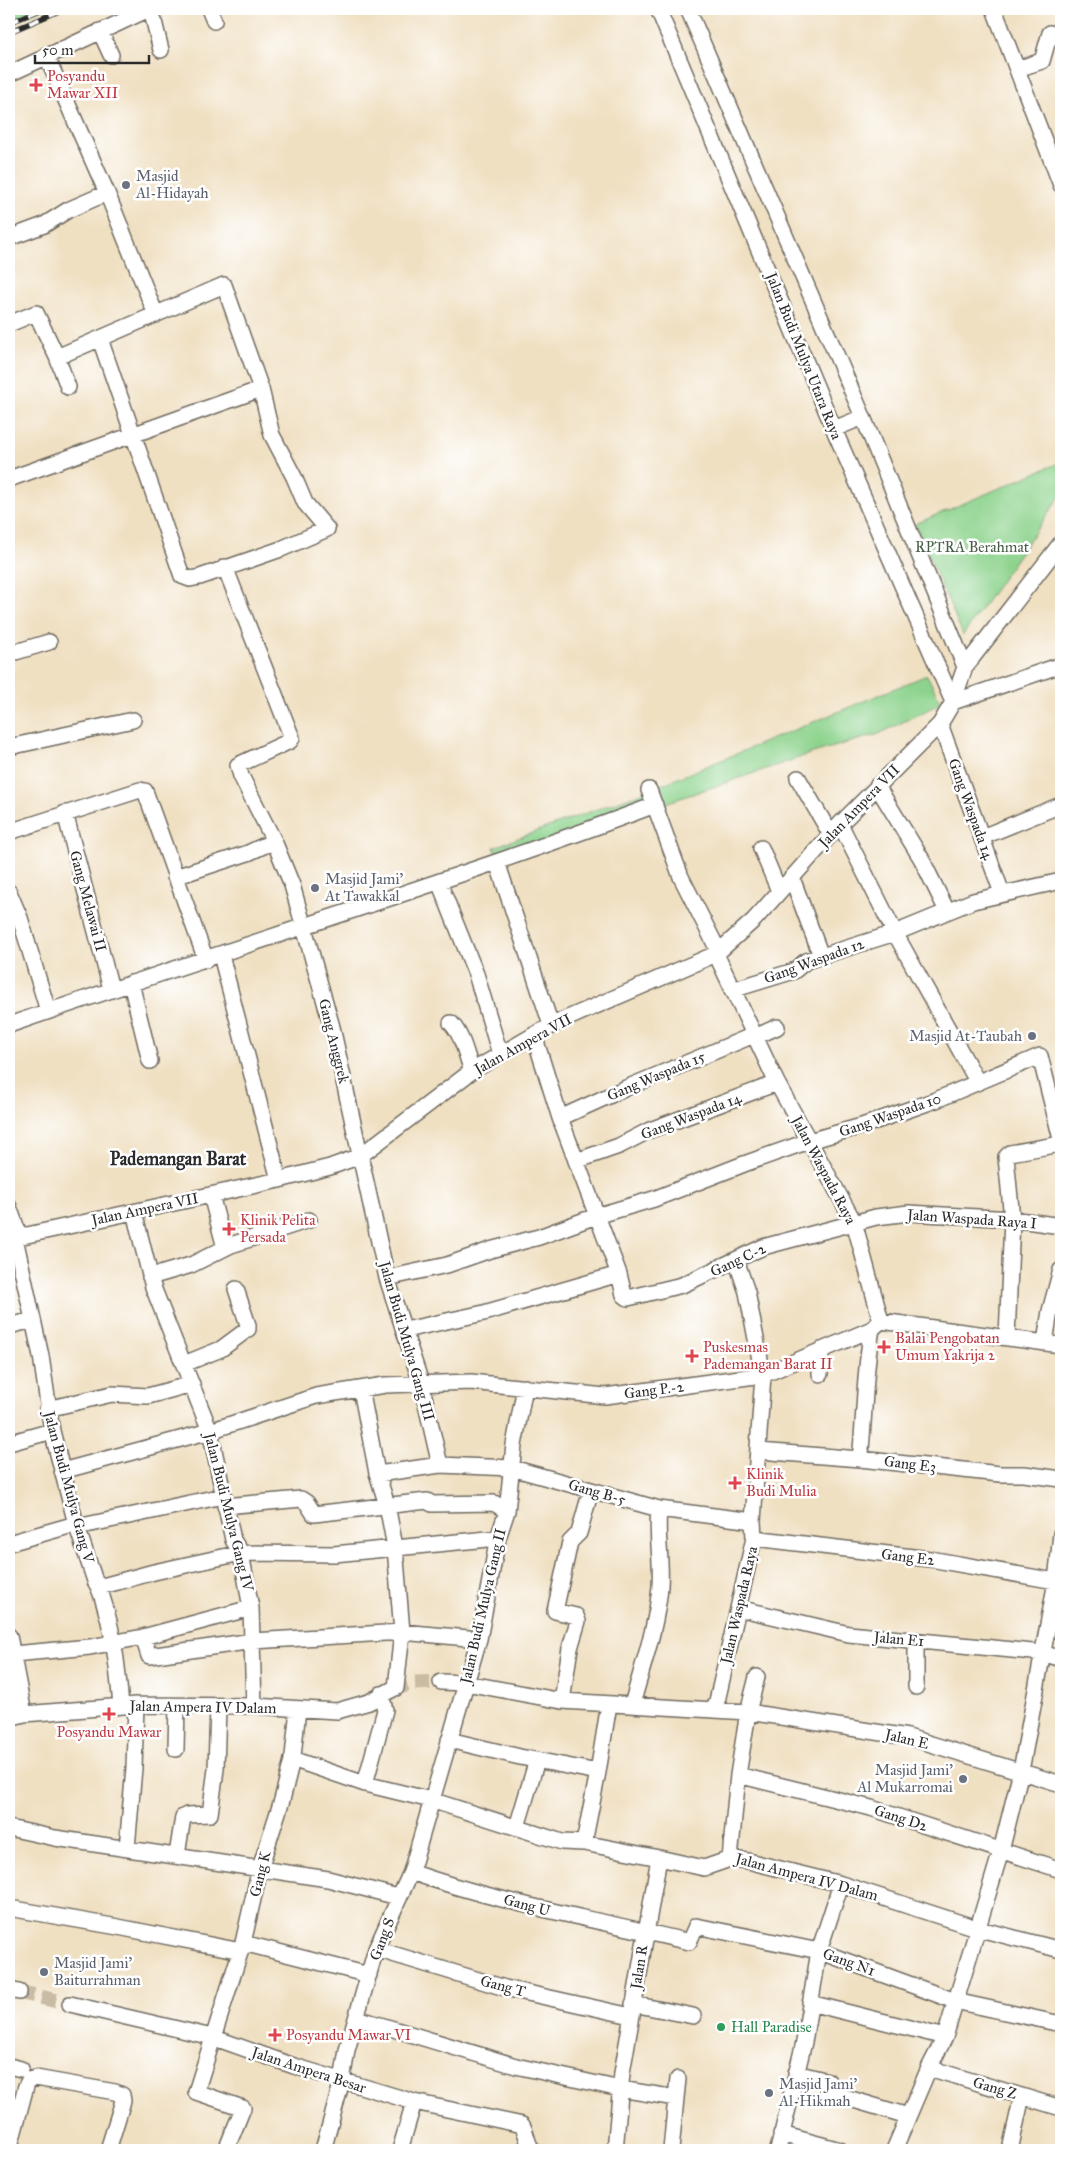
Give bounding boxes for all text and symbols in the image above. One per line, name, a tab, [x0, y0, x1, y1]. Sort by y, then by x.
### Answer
scale bar	[35, 32, 149, 64]
text: 50 m	[42, 41, 74, 59]
place label: Posyandu Mawar XII	[47, 67, 118, 102]
marker: Posyandu Mawar XII	[29, 78, 43, 92]
place label: Masjid Al-Hidayah	[135, 167, 209, 202]
marker: Masjid Al-Hidayah	[120, 179, 132, 191]
street label: Jalan Budi Mulya Utara Raya	[761, 268, 846, 443]
park label: RPTRA Berahmat	[915, 538, 1030, 556]
street label: Gang Waspada 14	[944, 756, 998, 863]
street label: Jalan Ampera VII	[813, 761, 904, 853]
street label: Gang Melawai II	[66, 849, 110, 953]
place label: Masjid Jami' At Tawakkal	[324, 870, 404, 905]
marker: Masjid Jami' At Tawakkal	[309, 882, 321, 894]
street label: Gang Waspada 12	[761, 934, 867, 987]
street label: Gang Anggrek	[315, 997, 353, 1085]
street label: Jalan Ampera VII	[469, 1010, 575, 1080]
place label: Masjid At-Taubah	[909, 1027, 1023, 1045]
marker: Masjid At-Taubah	[1026, 1030, 1038, 1042]
street label: Gang Waspada 15	[604, 1047, 708, 1105]
street label: Gang Waspada 14	[638, 1088, 744, 1143]
street label: Gang Waspada 10	[837, 1089, 943, 1141]
street label: Jalan Waspada Raya	[786, 1111, 860, 1228]
district label: Pademangan Barat	[110, 1148, 247, 1171]
street label: Jalan Ampera VII	[88, 1189, 200, 1230]
street label: Jalan Waspada Raya I	[905, 1205, 1037, 1234]
place label: Klinik Pelita Persada	[240, 1211, 316, 1246]
marker: Klinik Pelita Persada	[222, 1222, 236, 1236]
street label: Gang C-2	[707, 1239, 769, 1281]
street label: Jalan Budi Mulya Gang III	[374, 1257, 438, 1423]
place label: Balai Pengobatan Umum Yakrija 2	[895, 1329, 1000, 1364]
place label: Puskesmas Pademangan Barat II	[703, 1338, 833, 1373]
marker: Balai Pengobatan Umum Yakrija 2	[877, 1340, 891, 1354]
marker: Puskesmas Pademangan Barat II	[685, 1349, 699, 1363]
street label: Gang P.-2	[623, 1377, 686, 1403]
street label: Jalan Budi Mulya Gang V	[39, 1407, 98, 1566]
street label: Jalan Budi Mulya Gang IV	[199, 1429, 258, 1594]
street label: Gang E3	[883, 1452, 937, 1476]
place label: Klinik Budi Mulia	[746, 1465, 817, 1500]
street label: Gang B-5	[566, 1475, 628, 1509]
marker: Klinik Budi Mulia	[728, 1476, 742, 1490]
street label: Jalan Budi Mulya Gang II	[456, 1527, 511, 1688]
street label: Jalan Waspada Raya	[716, 1544, 762, 1668]
street label: Gang E2	[880, 1545, 936, 1569]
street label: Jalan E1	[871, 1628, 925, 1651]
street label: Jalan Ampera IV Dalam	[127, 1697, 277, 1718]
marker: Posyandu Mawar	[102, 1707, 116, 1721]
place label: Posyandu Mawar	[57, 1723, 162, 1741]
street label: Jalan E	[881, 1725, 931, 1754]
place label: Masjid Jami' Al Mukarromai	[856, 1761, 953, 1796]
marker: Masjid Jami' Al Mukarromai	[957, 1773, 969, 1785]
street label: Gang D2	[872, 1801, 930, 1835]
street label: Gang K	[246, 1849, 274, 1899]
street label: Jalan Ampera IV Dalam	[732, 1849, 881, 1906]
street label: Gang U	[502, 1890, 552, 1920]
street label: Gang S	[366, 1915, 398, 1963]
street label: Jalan R	[626, 1943, 652, 1992]
street label: Gang N1	[820, 1944, 878, 1980]
place label: Masjid Jami' Baiturrahman	[54, 1954, 141, 1989]
marker: Masjid Jami' Baiturrahman	[38, 1966, 50, 1978]
street label: Gang T	[478, 1971, 528, 2001]
place label: Hall Paradise	[731, 2018, 812, 2036]
marker: Hall Paradise	[715, 2021, 727, 2033]
place label: Posyandu Mawar VI	[286, 2026, 411, 2044]
marker: Posyandu Mawar VI	[268, 2028, 282, 2042]
street label: Jalan Ampera Besar	[247, 2042, 369, 2098]
street label: Gang Z	[971, 2073, 1019, 2103]
place label: Masjid Jami' Al-Hikmah	[778, 2075, 858, 2110]
marker: Masjid Jami' Al-Hikmah	[763, 2087, 775, 2099]

